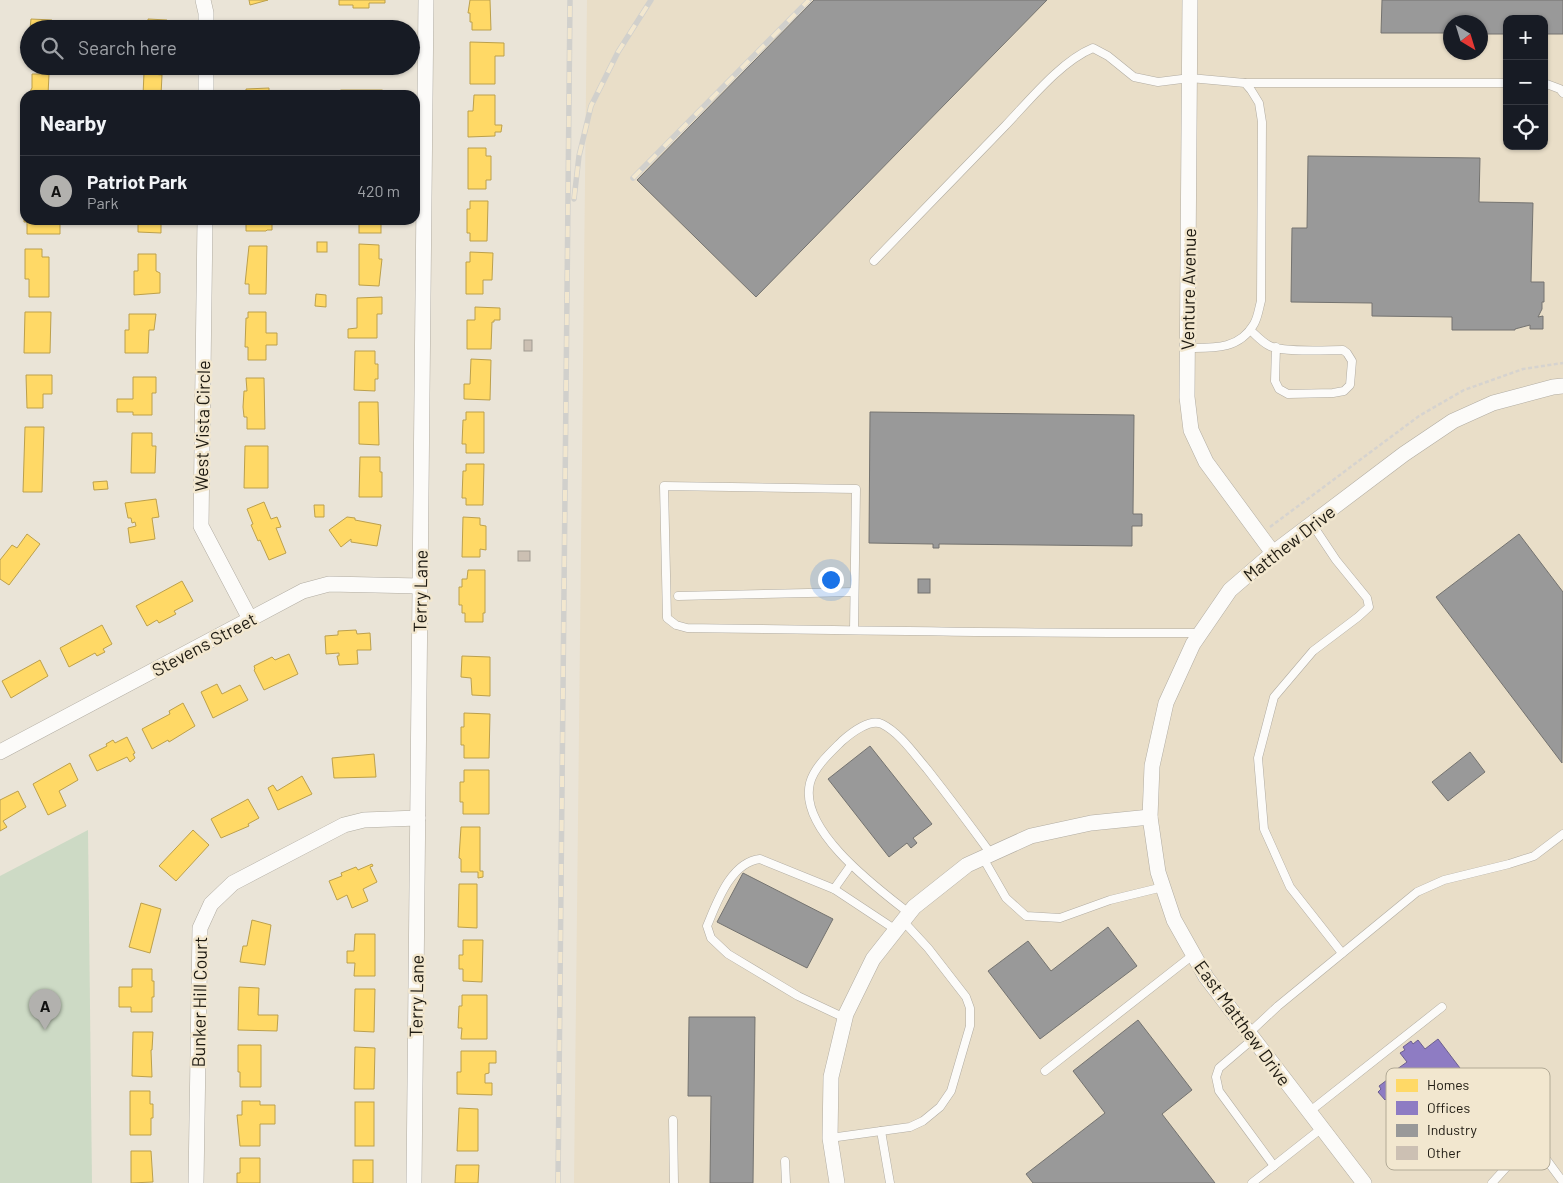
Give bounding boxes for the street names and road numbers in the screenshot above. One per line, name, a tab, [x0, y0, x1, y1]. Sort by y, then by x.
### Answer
street label: Venture Avenue	[1176, 228, 1200, 350]
street label: West Vista Circle	[190, 360, 214, 492]
street label: Matthew Drive	[1239, 500, 1339, 586]
street label: Terry Lane	[408, 549, 432, 633]
street label: Stevens Street	[148, 607, 260, 681]
street label: Bunker Hill Court	[187, 936, 211, 1068]
street label: Terry Lane	[404, 954, 428, 1038]
street label: East Matthew Drive	[1190, 956, 1296, 1090]

